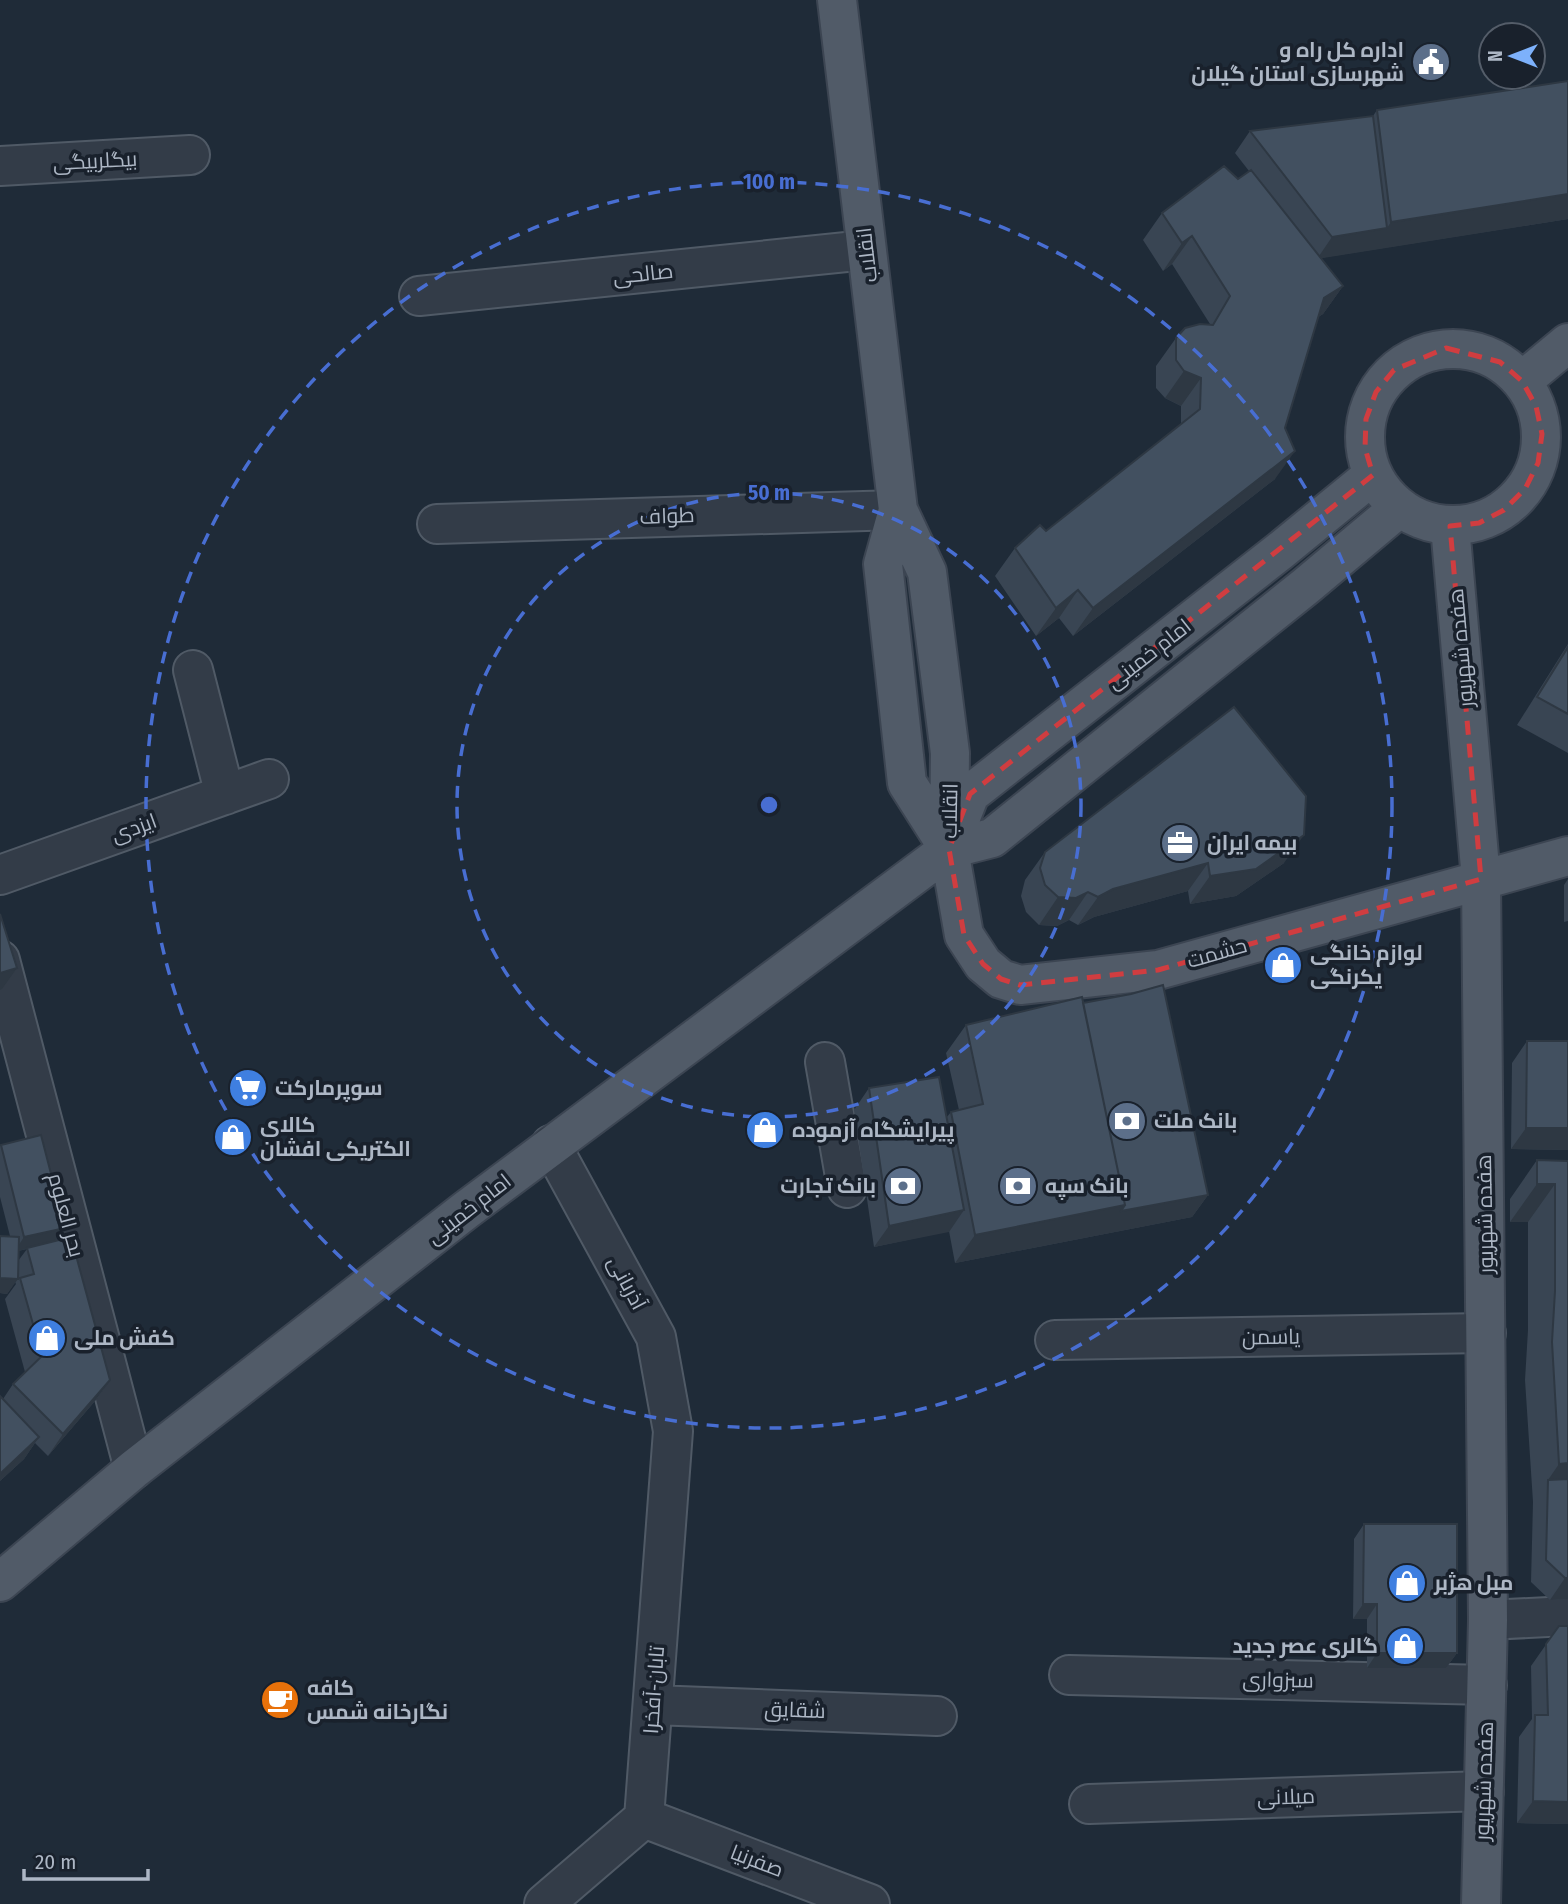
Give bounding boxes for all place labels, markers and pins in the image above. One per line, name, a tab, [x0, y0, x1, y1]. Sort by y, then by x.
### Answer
place label: اداره کل راه و شهرسازی استان گیلان	[1191, 37, 1404, 87]
public building icon: اداره کل راه و شهرسازی استان گیلان	[1410, 41, 1452, 83]
centre of rings	[757, 793, 781, 817]
office icon: بیمه ایران	[1159, 822, 1201, 864]
place label: بیمه ایران	[1207, 830, 1297, 856]
place label: لوازم خانگی یکرنگی	[1310, 940, 1423, 990]
shop icon: لوازم خانگی یکرنگی	[1262, 944, 1304, 986]
supermarket icon: سوپرمارکت	[227, 1067, 269, 1109]
place label: سوپرمارکت	[275, 1075, 382, 1103]
bank icon: بانک ملت	[1106, 1100, 1148, 1142]
place label: بانک ملت	[1154, 1108, 1237, 1134]
shop icon: پیرایشگاه آزموده	[744, 1109, 786, 1151]
place label: کالای الکتریکی افشان	[260, 1112, 411, 1162]
shop icon: کالای الکتریکی افشان	[212, 1116, 254, 1158]
place label: پیرایشگاه آزموده	[792, 1117, 955, 1145]
bank icon: بانک تجارت	[882, 1165, 924, 1207]
bank icon: بانک سپه	[997, 1165, 1039, 1207]
place label: بانک تجارت	[780, 1173, 876, 1199]
place label: بانک سپه	[1045, 1173, 1129, 1200]
shop icon: کفش ملی	[26, 1317, 68, 1359]
place label: کفش ملی	[74, 1325, 175, 1351]
shop icon: مبل هژبر	[1386, 1562, 1428, 1604]
place label: مبل هژبر	[1433, 1570, 1514, 1596]
shop icon: گالری عصر جدید	[1384, 1625, 1426, 1667]
place label: گالری عصر جدید	[1233, 1633, 1378, 1659]
place label: کافه نگارخانه شمس	[307, 1675, 448, 1725]
cafe icon: کافه نگارخانه شمس	[259, 1679, 301, 1721]

